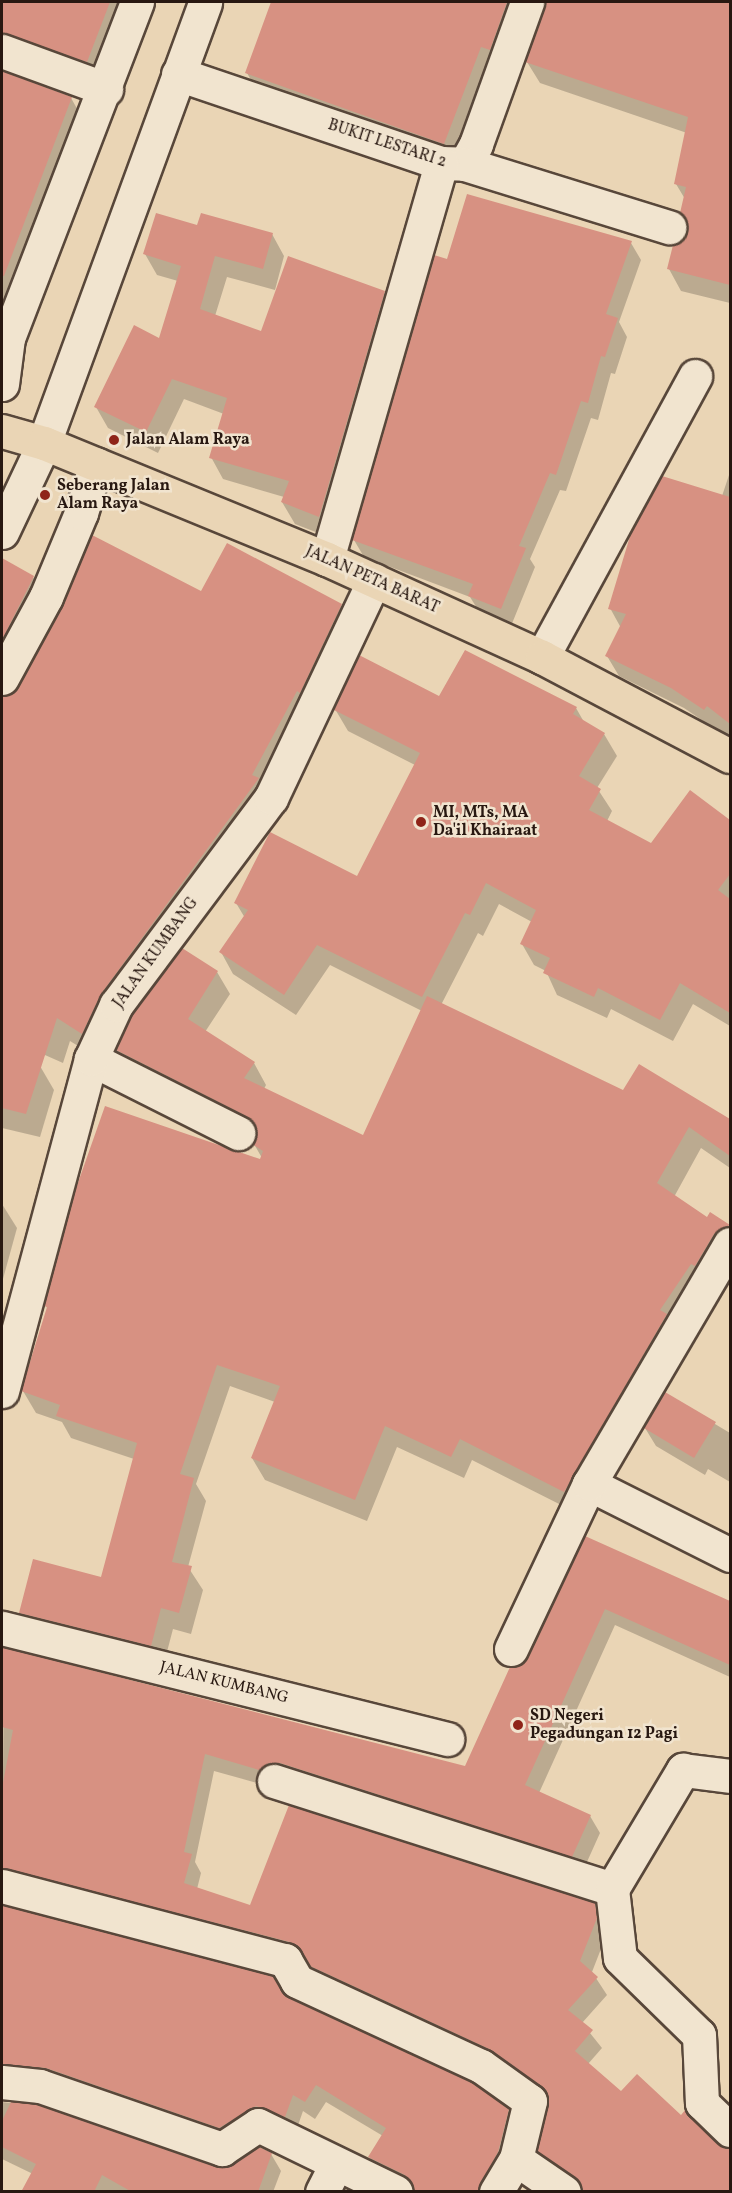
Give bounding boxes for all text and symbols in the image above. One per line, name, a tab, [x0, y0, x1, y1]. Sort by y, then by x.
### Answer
street label: BUKIT LESTARI 2	[325, 116, 449, 172]
place label: Jalan Alam Raya	[126, 430, 250, 450]
marker: Jalan Alam Raya	[107, 433, 121, 447]
place label: Seberang Jalan Alam Raya	[57, 476, 170, 514]
marker: Seberang Jalan Alam Raya	[38, 488, 52, 502]
street label: JALAN PETA BARAT	[302, 542, 442, 618]
place label: MI, MTs, MA Da'il Khairaat	[433, 803, 537, 841]
marker: MI, MTs, MA Da'il Khairaat	[414, 815, 428, 829]
street label: JALAN KUMBANG	[109, 894, 203, 1012]
street label: JALAN KUMBANG	[158, 1658, 290, 1708]
place label: SD Negeri Pegadungan 12 Pagi	[530, 1706, 678, 1744]
marker: SD Negeri Pegadungan 12 Pagi	[511, 1718, 525, 1732]

